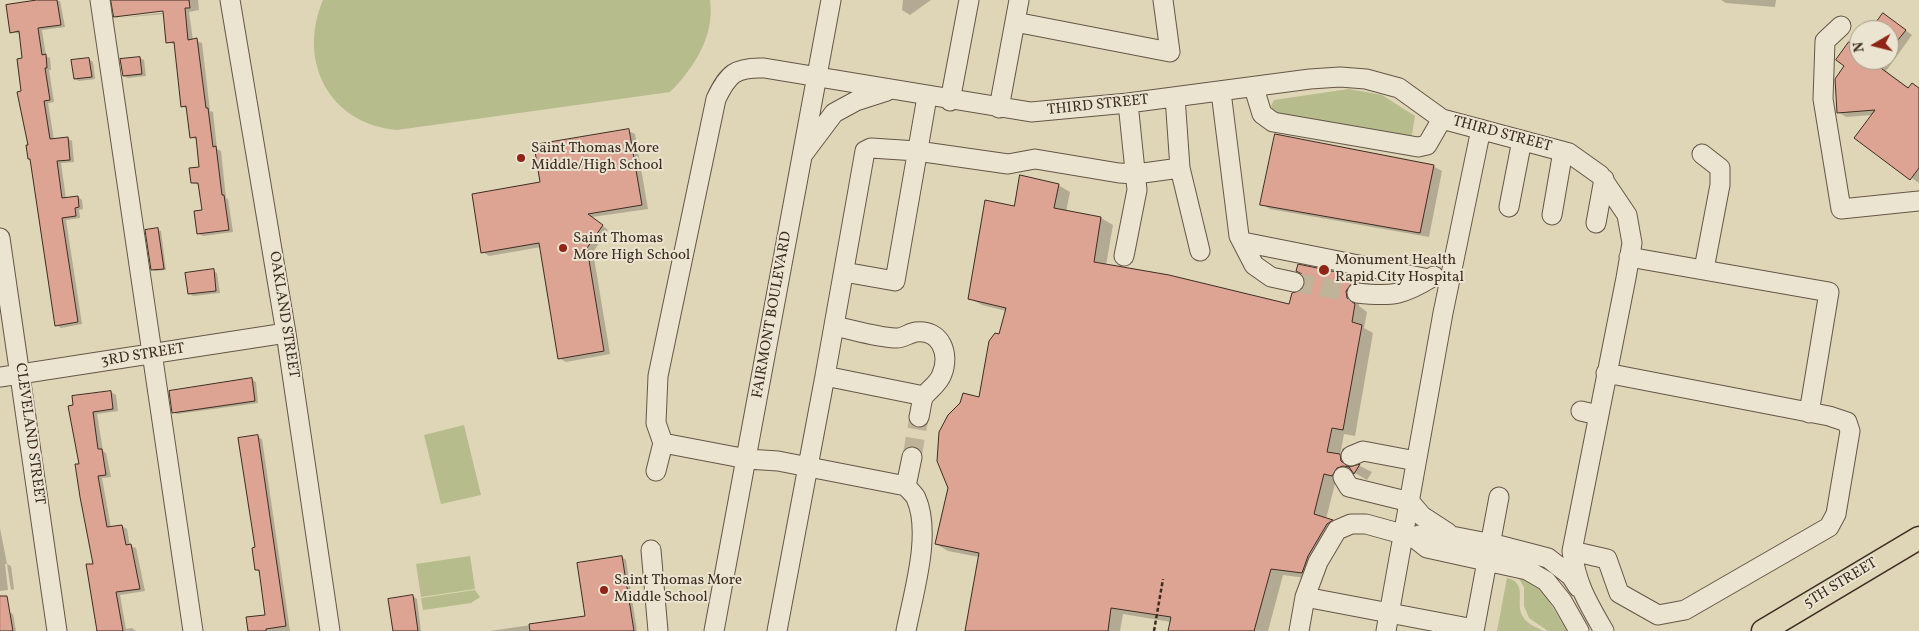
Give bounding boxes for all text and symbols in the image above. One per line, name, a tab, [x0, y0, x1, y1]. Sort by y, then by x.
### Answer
north arrow	[1849, 20, 1899, 70]
text: N	[1850, 41, 1870, 53]
street label: THIRD STREET	[1046, 92, 1150, 120]
street label: THIRD STREET	[1450, 113, 1554, 157]
place label: Saint Thomas More Middle/High School	[531, 140, 663, 175]
marker: Saint Thomas More Middle/High School	[515, 152, 527, 164]
place label: Saint Thomas More High School	[573, 230, 690, 265]
street label: FAIRMONT BOULEVARD	[749, 230, 797, 400]
marker: Saint Thomas More High School	[557, 242, 569, 254]
street label: OAKLAND STREET	[264, 250, 302, 380]
place label: Monument Health Rapid City Hospital	[1335, 252, 1464, 287]
marker: Monument Health Rapid City Hospital	[1317, 263, 1331, 277]
street label: 3RD STREET	[100, 340, 186, 372]
street label: CLEVELAND STREET	[10, 362, 48, 506]
street label: 5TH STREET	[1801, 555, 1881, 613]
place label: Saint Thomas More Middle School	[614, 572, 742, 607]
marker: Saint Thomas More Middle School	[598, 584, 610, 596]

